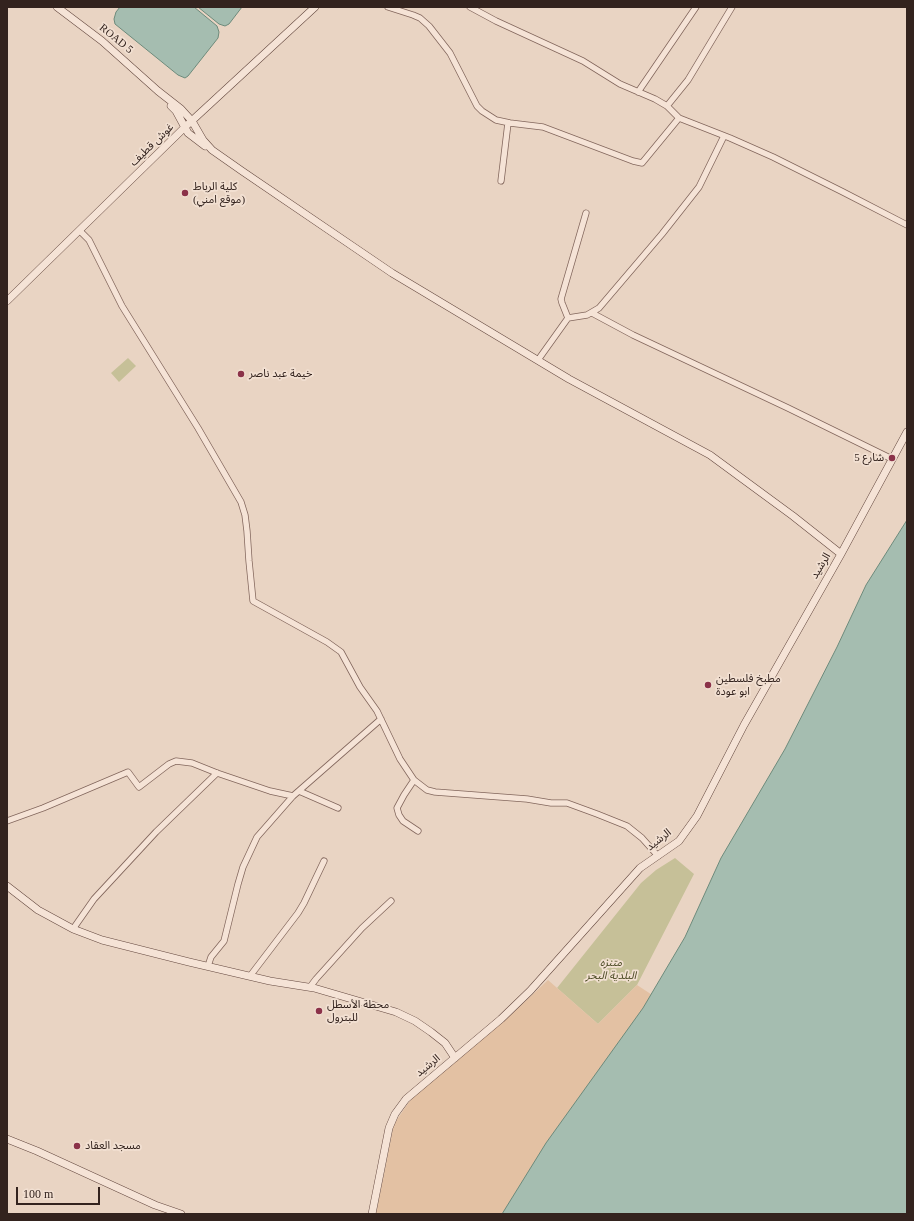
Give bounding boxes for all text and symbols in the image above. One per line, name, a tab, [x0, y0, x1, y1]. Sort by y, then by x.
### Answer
street label: ROAD 5	[97, 21, 135, 57]
street label: غوش قطيف	[127, 121, 177, 169]
place label: كلية الرباط (موقع امني)	[193, 180, 245, 206]
marker: كلية الرباط (موقع امني)	[180, 188, 190, 198]
place label: خيمة عبد ناصر	[249, 367, 312, 381]
marker: خيمة عبد ناصر	[236, 369, 246, 379]
place label: شارع 5	[854, 451, 884, 465]
marker: شارع 5	[887, 453, 897, 463]
street label: الرشيد	[808, 551, 834, 581]
place label: مطبخ فلسطين ابو عودة	[716, 672, 781, 698]
marker: مطبخ فلسطين ابو عودة	[703, 680, 713, 690]
street label: الرشيد	[644, 826, 674, 854]
park label: متنزه البلدية البحر	[586, 956, 636, 982]
place label: محطة الأسطل للبترول	[327, 998, 389, 1024]
marker: محطة الأسطل للبترول	[314, 1006, 324, 1016]
street label: الرشيد	[413, 1052, 443, 1080]
place label: مسجد العقاد	[85, 1139, 141, 1153]
marker: مسجد العقاد	[72, 1141, 82, 1151]
scale bar	[18, 1179, 102, 1205]
text: 100 m	[23, 1187, 53, 1201]

